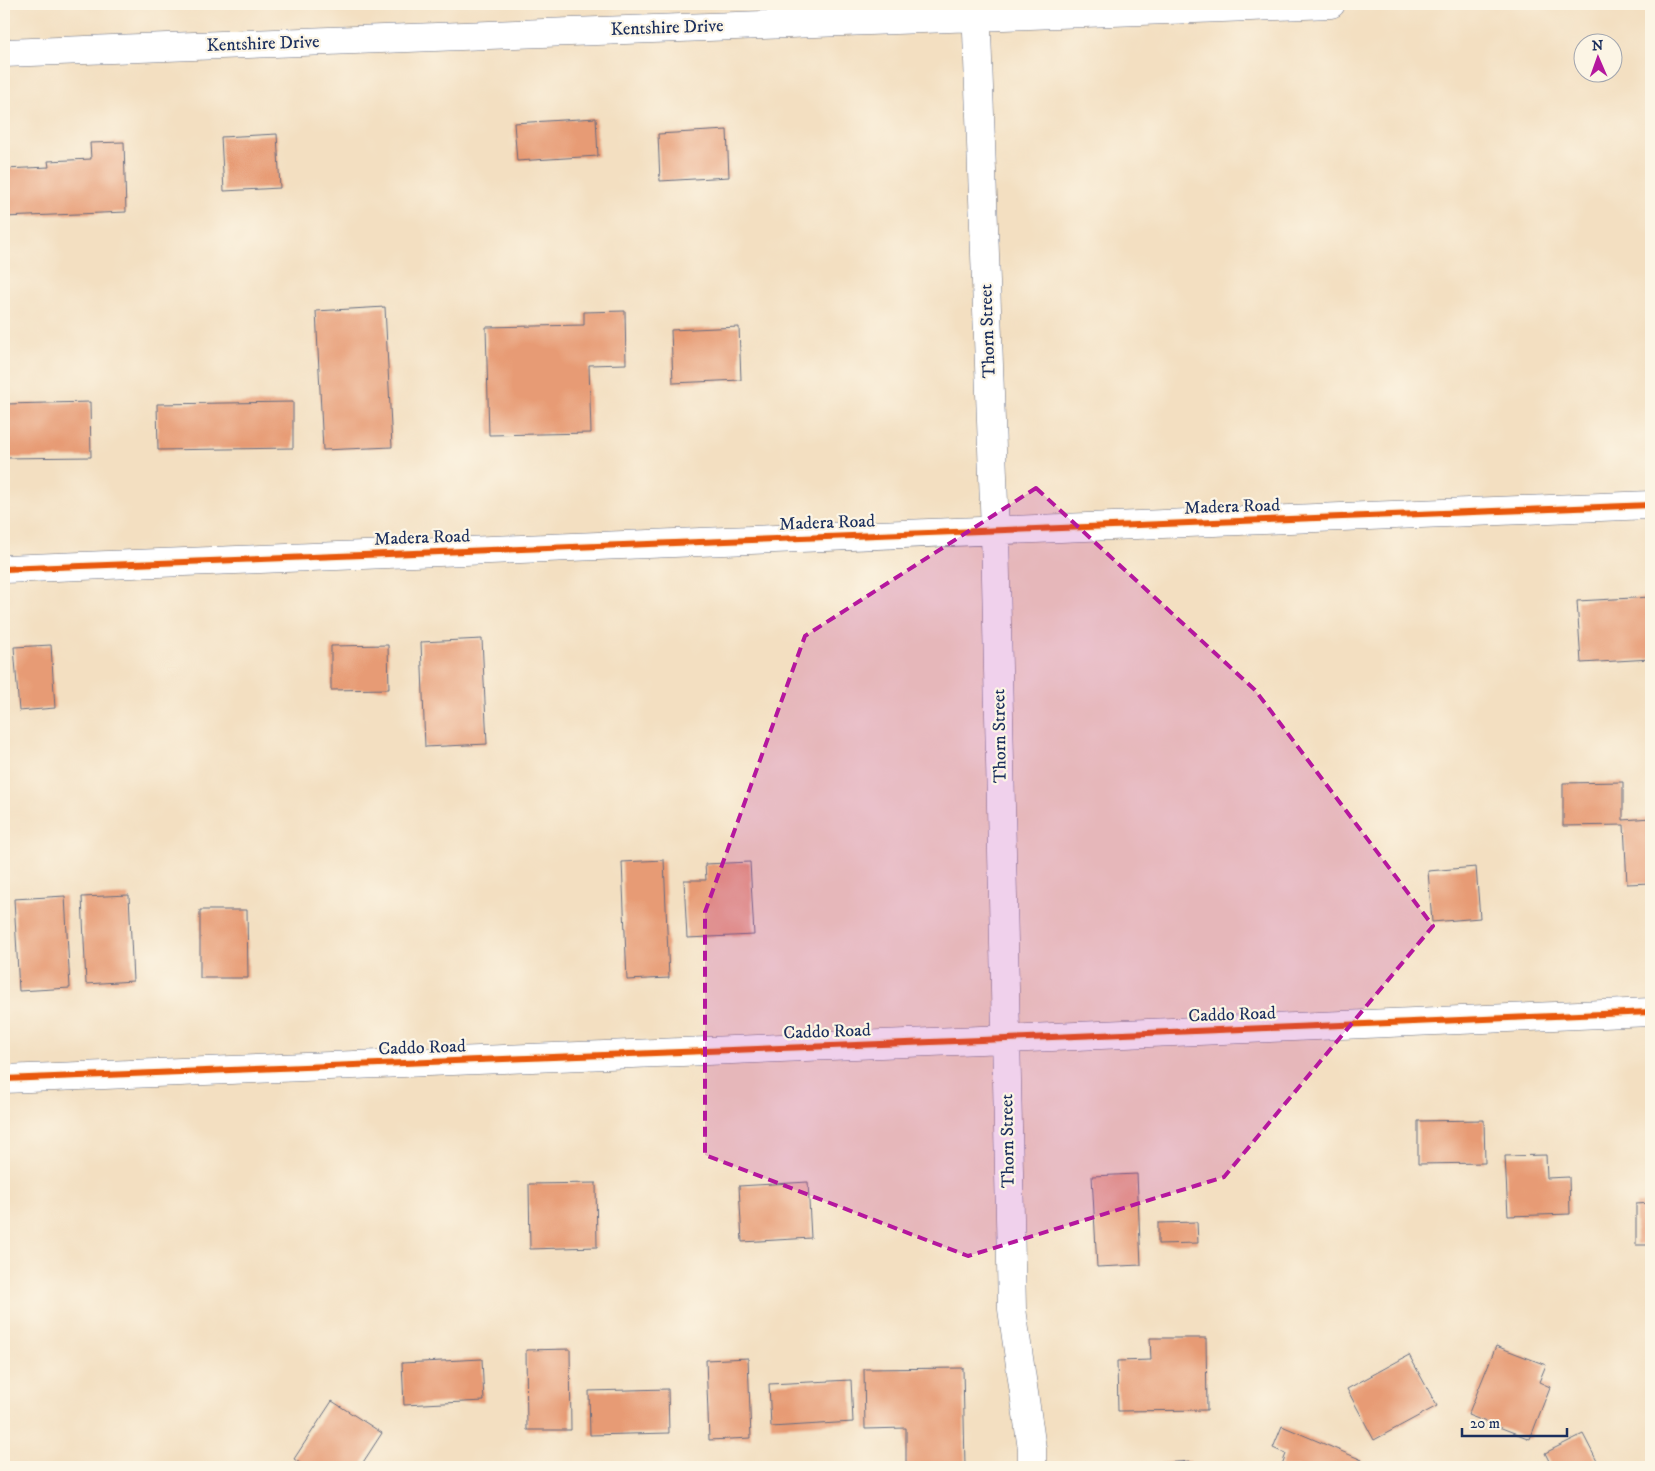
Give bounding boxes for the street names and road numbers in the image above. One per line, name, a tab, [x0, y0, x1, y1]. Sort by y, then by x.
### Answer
street label: Kentshire Drive	[610, 15, 724, 41]
street label: Kentshire Drive	[206, 31, 320, 57]
street label: Thorn Street	[975, 283, 1001, 378]
street label: Madera Road	[1184, 494, 1280, 520]
street label: Madera Road	[779, 510, 875, 536]
street label: Madera Road	[374, 525, 470, 551]
street label: Thorn Street	[988, 688, 1012, 783]
street label: Caddo Road	[1188, 1002, 1276, 1028]
street label: Caddo Road	[783, 1019, 871, 1045]
street label: Caddo Road	[378, 1035, 466, 1061]
street label: Thorn Street	[996, 1093, 1020, 1188]

